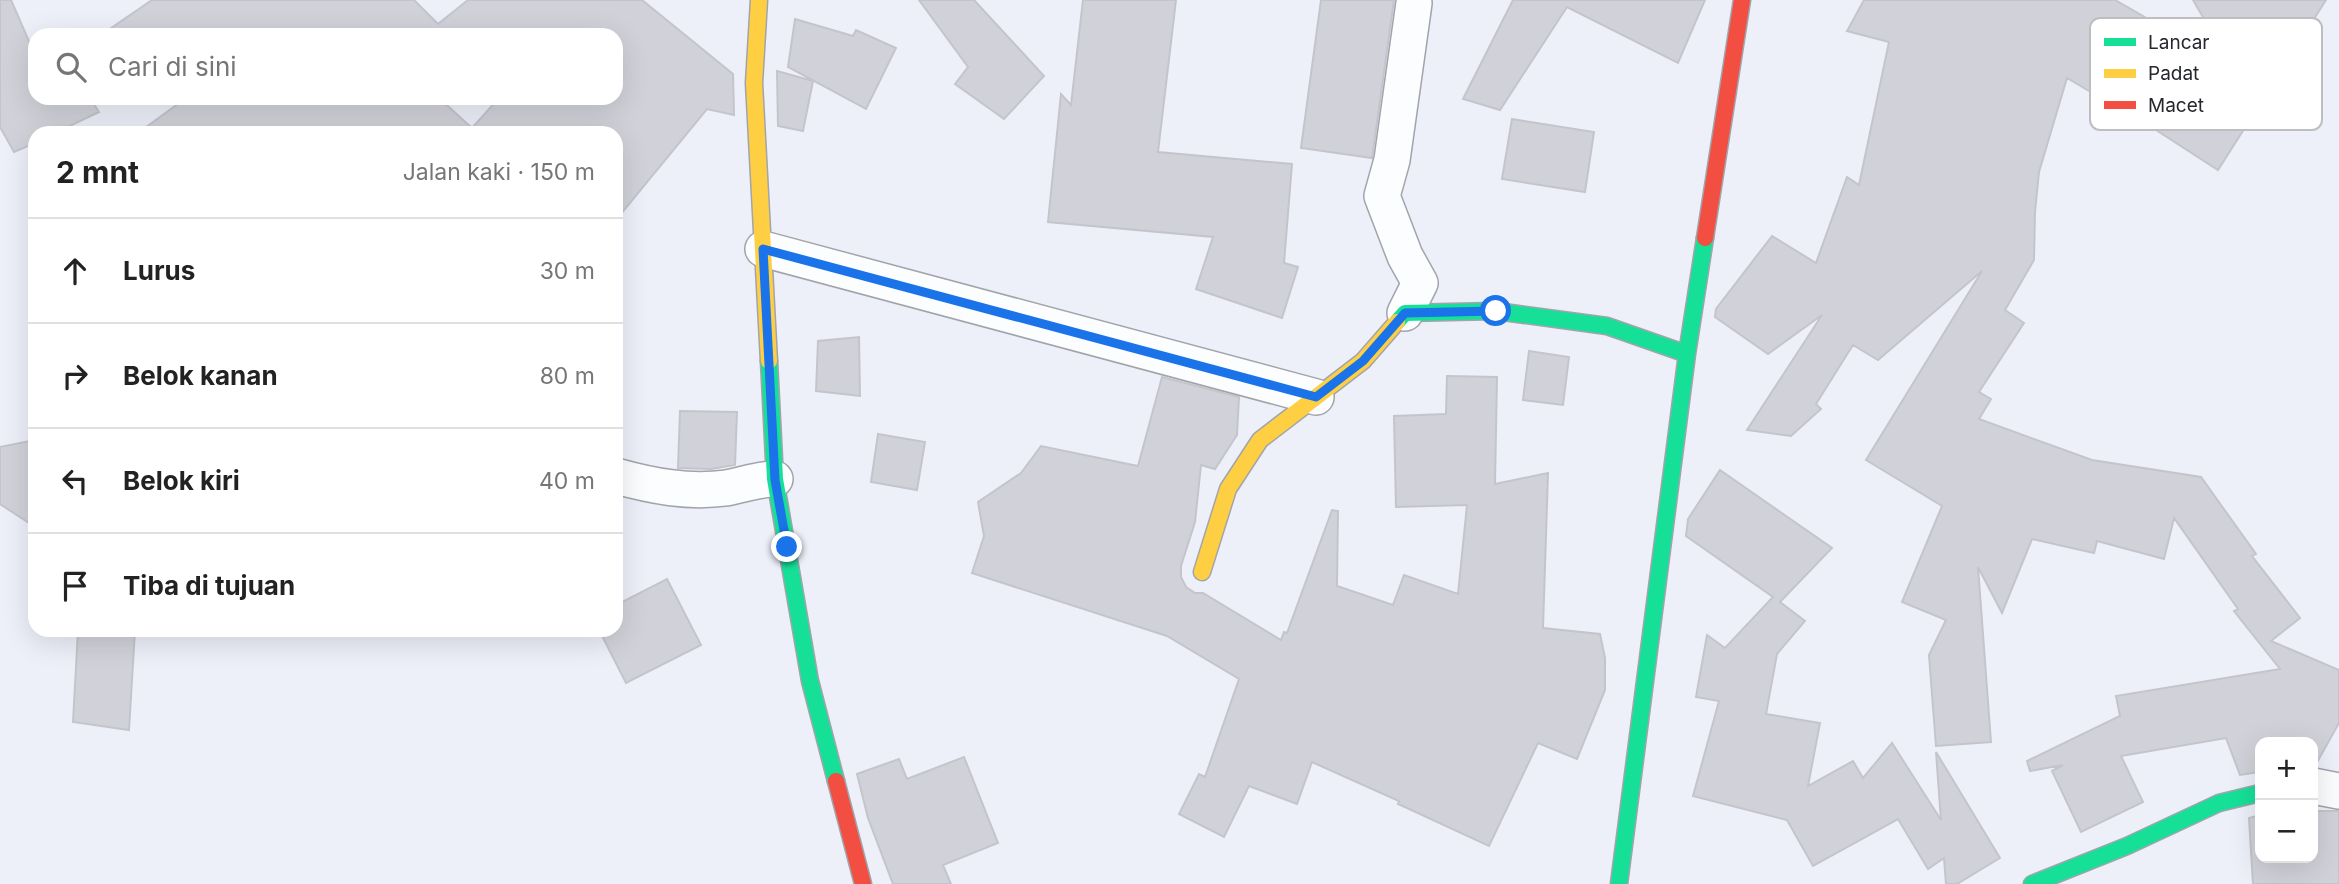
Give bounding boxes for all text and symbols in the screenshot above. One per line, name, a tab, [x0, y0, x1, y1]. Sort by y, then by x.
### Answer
legend	[2090, 18, 2322, 130]
search box	[28, 28, 623, 105]
text: Lancar	[2148, 31, 2210, 54]
icon: search	[52, 48, 90, 86]
text: Cari di sini	[108, 51, 237, 82]
text: Padat	[2148, 62, 2199, 85]
text: Macet	[2148, 94, 2204, 117]
text: 2 mnt	[56, 154, 139, 190]
text: Jalan kaki · 150 m	[403, 158, 595, 186]
icon: ahead	[56, 252, 94, 290]
text: Lurus	[123, 255, 195, 286]
text: 30 m	[540, 257, 595, 285]
route start	[1480, 295, 1511, 326]
icon: right	[56, 357, 94, 395]
text: Belok kanan	[123, 360, 278, 391]
text: 80 m	[540, 362, 595, 390]
icon: left	[56, 462, 94, 500]
text: Belok kiri	[123, 465, 240, 496]
text: 40 m	[539, 467, 595, 495]
route end	[771, 531, 802, 562]
icon: arrive	[56, 567, 94, 605]
text: Tiba di tujuan	[123, 570, 295, 601]
map controls	[2255, 737, 2318, 863]
button: +	[2255, 737, 2318, 800]
button: −	[2255, 800, 2318, 863]

